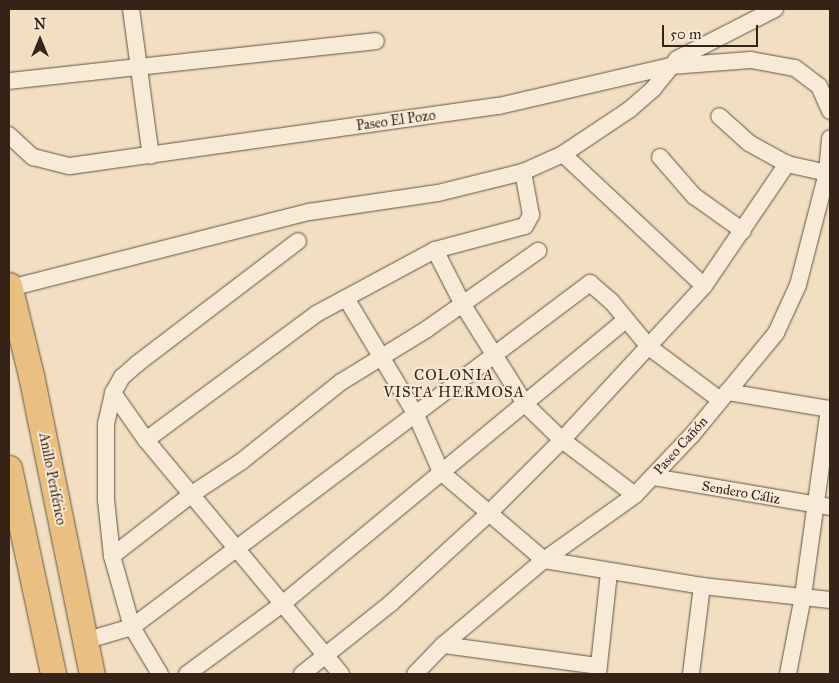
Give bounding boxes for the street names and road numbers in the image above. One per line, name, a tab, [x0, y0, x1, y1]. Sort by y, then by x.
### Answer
street label: Paseo El Pozo	[355, 107, 437, 135]
street label: Paseo Cañón	[650, 413, 712, 479]
street label: Anillo Periférico	[35, 431, 69, 527]
street label: Sendero Cáliz	[701, 478, 781, 508]

